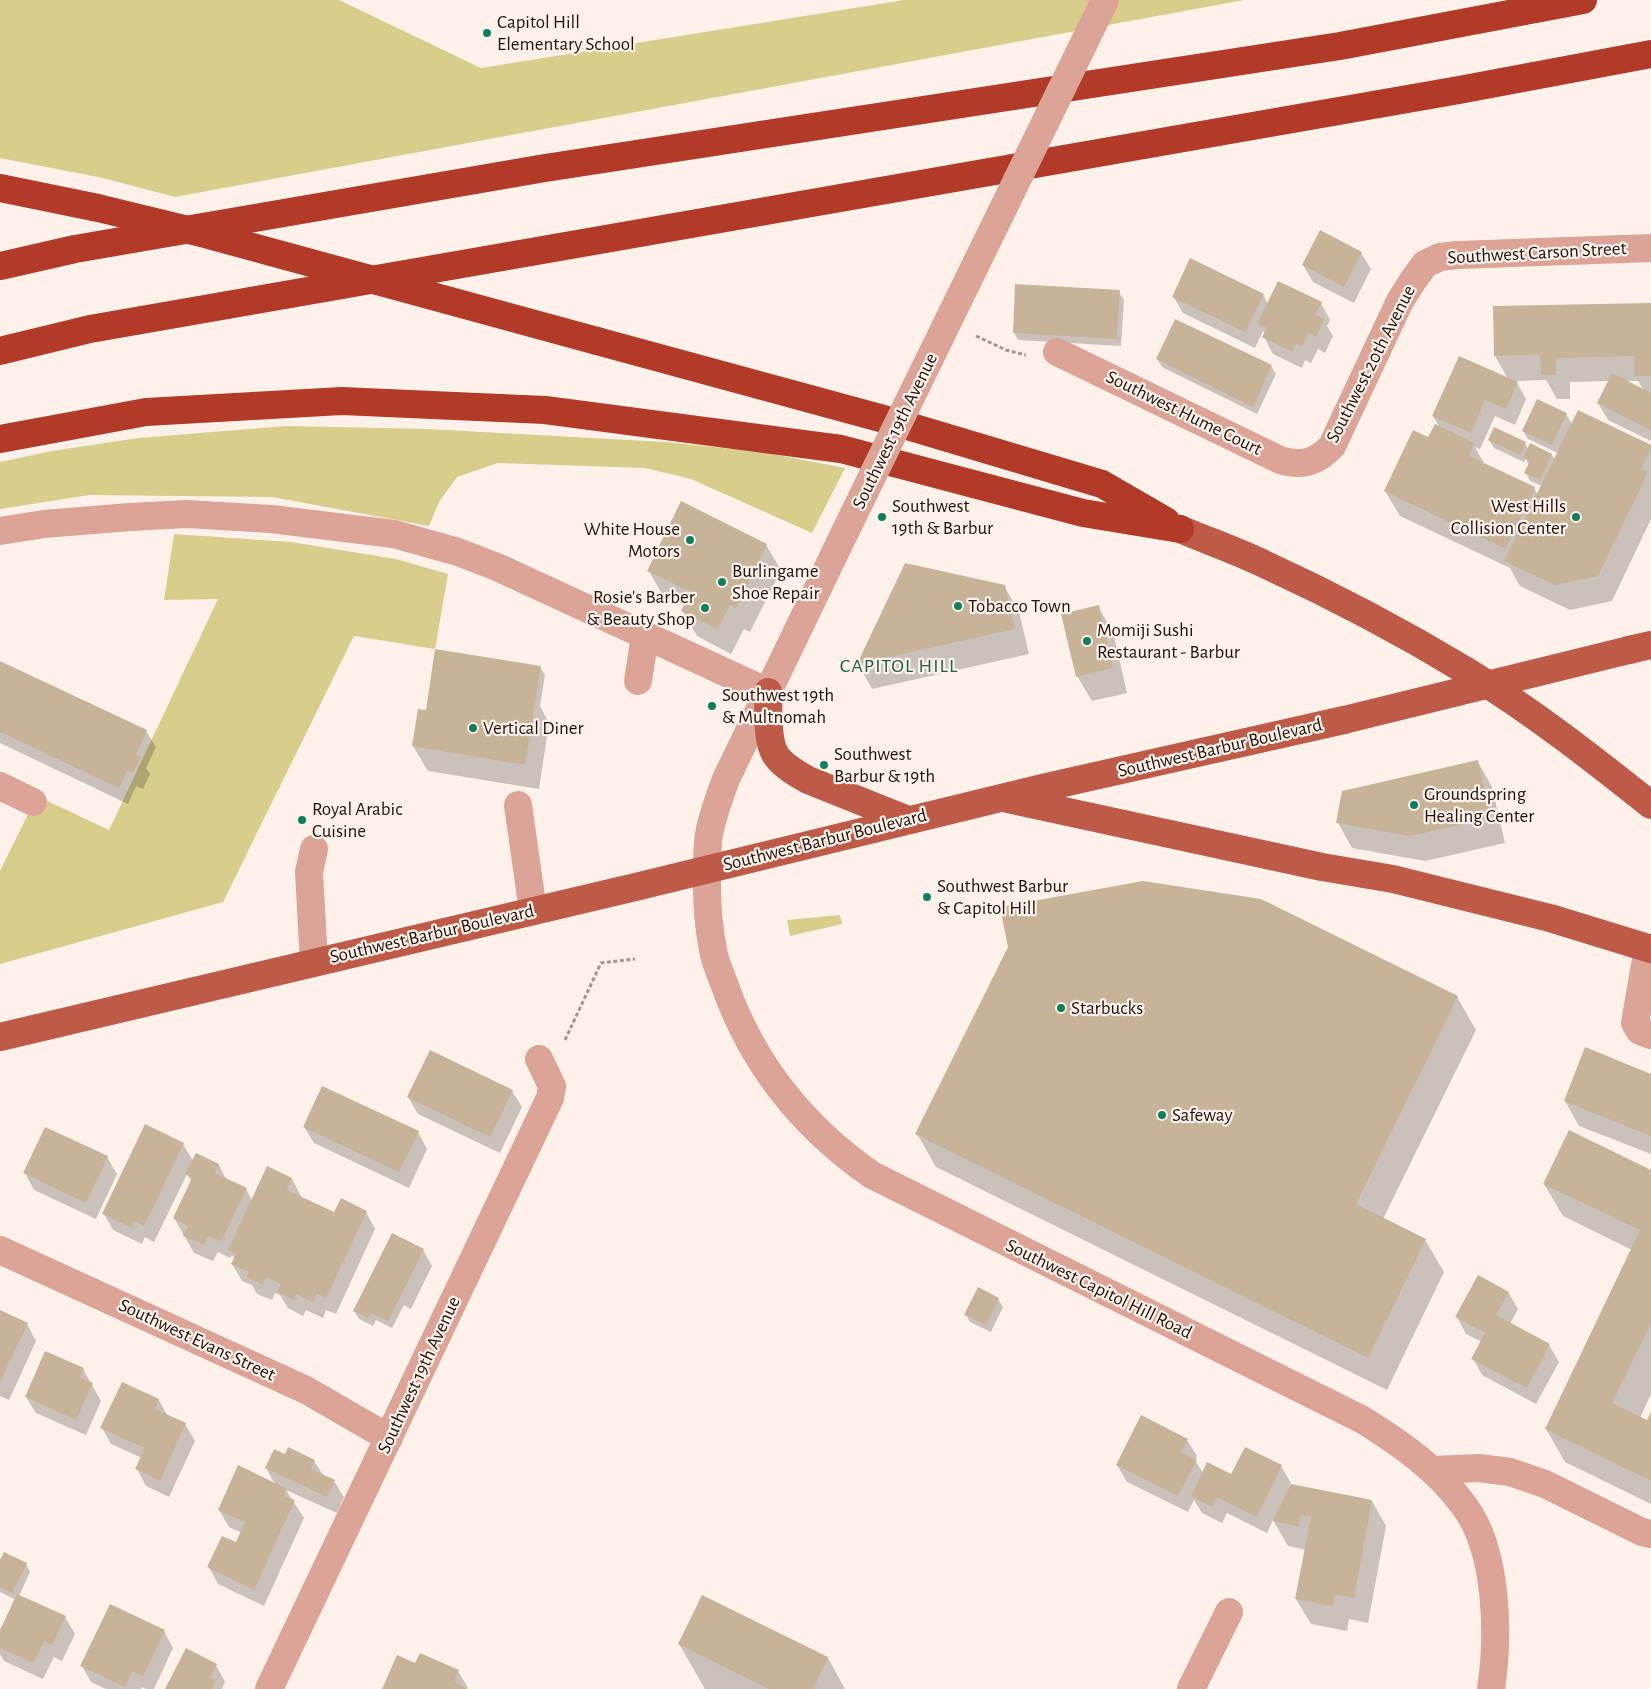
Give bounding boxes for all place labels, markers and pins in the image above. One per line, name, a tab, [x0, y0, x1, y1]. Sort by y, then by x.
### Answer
place label: Capitol Hill Elementary School	[497, 11, 635, 55]
marker: Capitol Hill Elementary School	[481, 27, 493, 39]
place label: Southwest 19th & Barbur	[892, 495, 993, 539]
place label: West Hills Collision Center	[1451, 495, 1566, 539]
marker: Southwest 19th & Barbur	[876, 511, 888, 523]
marker: West Hills Collision Center	[1570, 511, 1582, 523]
place label: White House Motors	[584, 518, 680, 562]
marker: White House Motors	[684, 534, 696, 546]
place label: Burlingame Shoe Repair	[732, 560, 820, 604]
marker: Burlingame Shoe Repair	[716, 576, 728, 588]
place label: Rosie's Barber & Beauty Shop	[586, 586, 695, 630]
place label: Tobacco Town	[968, 595, 1071, 617]
marker: Tobacco Town	[952, 600, 964, 612]
marker: Rosie's Barber & Beauty Shop	[699, 602, 711, 614]
place label: Momiji Sushi Restaurant - Barbur	[1097, 619, 1240, 663]
marker: Momiji Sushi Restaurant - Barbur	[1081, 635, 1093, 647]
place label: Southwest 19th & Multnomah	[722, 684, 834, 728]
marker: Southwest 19th & Multnomah	[706, 700, 718, 712]
place label: Vertical Diner	[483, 717, 584, 739]
marker: Vertical Diner	[467, 722, 479, 734]
place label: Southwest Barbur & 19th	[834, 743, 935, 787]
marker: Southwest Barbur & 19th	[818, 759, 830, 771]
place label: Groundspring Healing Center	[1424, 783, 1534, 827]
place label: Royal Arabic Cuisine	[312, 798, 403, 842]
marker: Groundspring Healing Center	[1408, 799, 1420, 811]
marker: Royal Arabic Cuisine	[296, 814, 308, 826]
place label: Southwest Barbur & Capitol Hill	[937, 875, 1068, 919]
marker: Southwest Barbur & Capitol Hill	[921, 891, 933, 903]
place label: Starbucks	[1071, 997, 1143, 1019]
marker: Starbucks	[1055, 1002, 1067, 1014]
place label: Safeway	[1172, 1104, 1232, 1126]
marker: Safeway	[1156, 1109, 1168, 1121]

